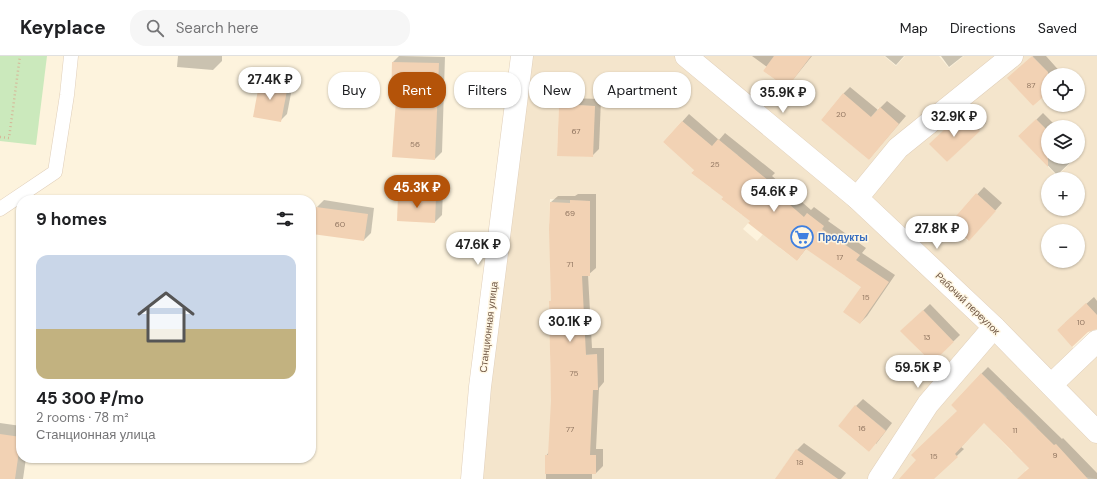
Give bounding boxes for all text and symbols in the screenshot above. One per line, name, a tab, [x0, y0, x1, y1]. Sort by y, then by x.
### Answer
search box	[130, 10, 410, 46]
text: Keyplace	[20, 15, 106, 40]
icon: search	[144, 17, 166, 39]
text: Search here	[176, 18, 258, 38]
text: Map	[900, 19, 928, 37]
text: Directions	[950, 19, 1016, 37]
text: Saved	[1038, 19, 1077, 37]
pin: 27.4K ₽	[233, 67, 307, 101]
map controls	[1041, 68, 1085, 268]
button: locate	[1041, 68, 1085, 112]
text: 27.4K ₽	[247, 71, 293, 88]
chip: Buy	[328, 72, 380, 108]
chip: Rent	[388, 72, 446, 108]
chip: Filters	[454, 72, 521, 108]
chip: New	[529, 72, 585, 108]
chip: Apartment	[593, 72, 691, 108]
pin: 35.9K ₽	[746, 80, 820, 114]
house number: 87	[1027, 80, 1035, 90]
text: 35.9K ₽	[759, 84, 807, 101]
pin: 32.9K ₽	[917, 104, 991, 138]
text: 32.9K ₽	[931, 108, 977, 125]
house number: 20	[836, 109, 847, 119]
button: layers	[1041, 120, 1085, 164]
house number: 67	[571, 126, 581, 136]
house number: 56	[410, 139, 420, 149]
house number: 25	[710, 159, 720, 169]
button: +	[1041, 172, 1085, 216]
pin: 45.3K ₽	[380, 175, 454, 209]
text: 45.3K ₽	[393, 179, 441, 196]
pin: 54.6K ₽	[737, 179, 811, 213]
text: 54.6K ₽	[750, 183, 798, 200]
text: 9 homes	[36, 208, 107, 230]
icon: filters	[274, 208, 296, 230]
house number: 69	[565, 208, 575, 218]
pin: 27.8K ₽	[900, 216, 974, 250]
house number: 60	[335, 219, 346, 229]
text: 27.8K ₽	[914, 220, 960, 237]
supermarket icon: Продукты	[789, 224, 815, 250]
button: −	[1041, 224, 1085, 268]
place label: Продукты	[818, 231, 868, 244]
pin: 47.6K ₽	[441, 232, 515, 266]
text: 47.6K ₽	[455, 236, 501, 253]
house number: 17	[837, 252, 843, 262]
house number: 71	[567, 259, 573, 269]
street label: Рабочий переулок	[933, 269, 1003, 338]
street label: Станционная улица	[476, 280, 501, 373]
icon: home	[130, 281, 202, 353]
house number: 15	[862, 292, 870, 302]
pin: 30.1K ₽	[533, 309, 607, 343]
text: 30.1K ₽	[548, 313, 592, 330]
house number: 10	[1077, 317, 1086, 327]
house number: 13	[923, 332, 931, 342]
pin: 59.5K ₽	[881, 355, 955, 389]
text: 59.5K ₽	[894, 359, 942, 376]
house number: 75	[570, 368, 579, 378]
text: 45 300 ₽/mo	[36, 387, 144, 409]
text: 2 rooms · 78 m²	[36, 409, 128, 426]
house number: 16	[858, 423, 866, 433]
house number: 77	[566, 424, 574, 434]
house number: 11	[1013, 425, 1018, 435]
text: Станционная улица	[36, 426, 155, 443]
house number: 9	[1052, 450, 1058, 460]
house number: 15	[930, 451, 938, 461]
house number: 18	[796, 457, 804, 467]

